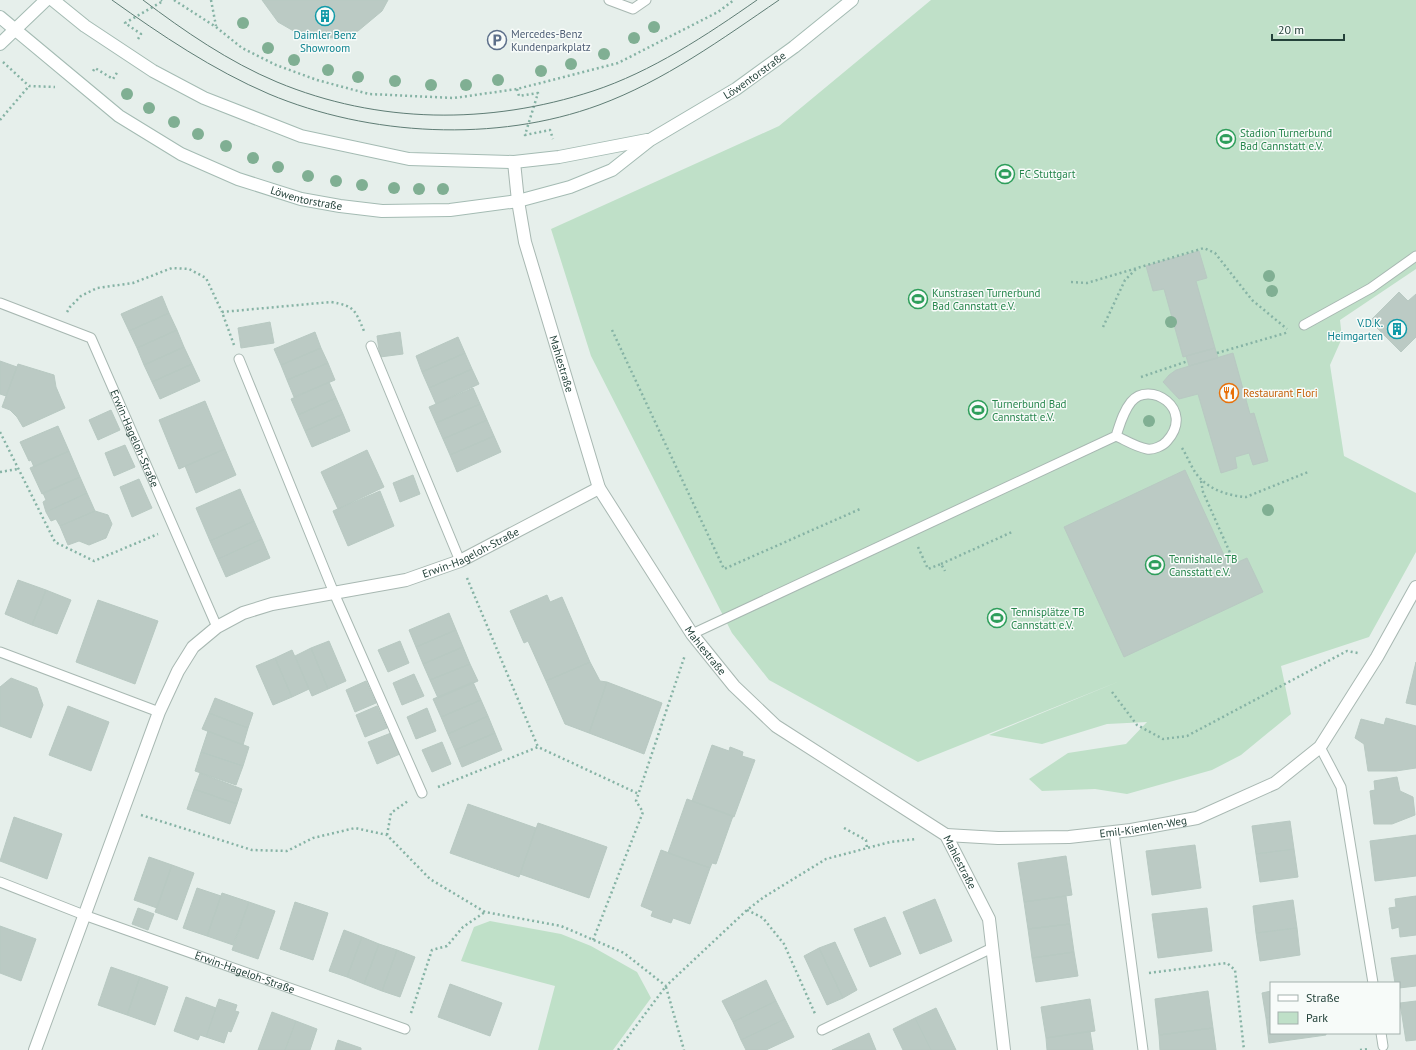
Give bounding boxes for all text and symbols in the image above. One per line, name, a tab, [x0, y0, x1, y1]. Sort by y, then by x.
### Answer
building icon: Daimler Benz Showroom	[314, 5, 336, 27]
scale bar	[1272, 16, 1344, 42]
text: 20 m	[1278, 22, 1304, 37]
place label: Mercedes-Benz Kundenparkplatz	[511, 27, 591, 54]
place label: Daimler Benz Showroom	[294, 28, 357, 55]
parking icon: Mercedes-Benz Kundenparkplatz	[486, 29, 508, 51]
street label: Löwentorstraße	[721, 48, 789, 102]
place label: Stadion Turnerbund Bad Cannstatt e.V.	[1240, 126, 1332, 153]
sports icon: Stadion Turnerbund Bad Cannstatt e.V.	[1215, 128, 1237, 150]
sports icon: FC Stuttgart	[994, 163, 1016, 185]
place label: FC Stuttgart	[1019, 167, 1076, 181]
street label: Löwentorstraße	[269, 183, 344, 213]
place label: Kunstrasen Turnerbund Bad Cannstatt e.V.	[932, 286, 1041, 313]
sports icon: Kunstrasen Turnerbund Bad Cannstatt e.V.	[907, 288, 929, 310]
place label: V.D.K. Heimgarten	[1327, 316, 1383, 343]
building icon: V.D.K. Heimgarten	[1386, 318, 1408, 340]
street label: Mahlestraße	[546, 334, 577, 394]
restaurant icon: Restaurant Flori	[1218, 382, 1240, 404]
place label: Restaurant Flori	[1243, 386, 1318, 400]
street label: Erwin-Hageloh-Straße	[107, 387, 162, 490]
place label: Turnerbund Bad Cannstatt e.V.	[992, 397, 1067, 424]
sports icon: Turnerbund Bad Cannstatt e.V.	[967, 399, 989, 421]
street label: Erwin-Hageloh-Straße	[420, 524, 522, 581]
place label: Tennishalle TB Cansstatt e.V.	[1169, 552, 1238, 579]
sports icon: Tennishalle TB Cansstatt e.V.	[1144, 554, 1166, 576]
place label: Tennisplätze TB Cannstatt e.V.	[1011, 605, 1085, 632]
sports icon: Tennisplätze TB Cannstatt e.V.	[986, 607, 1008, 629]
street label: Mahlestraße	[682, 623, 729, 678]
street label: Emil-Kiemlen-Weg	[1099, 813, 1188, 840]
street label: Mahlestraße	[940, 833, 980, 892]
street label: Erwin-Hageloh-Straße	[193, 948, 297, 996]
legend	[1270, 982, 1400, 1034]
text: Straße	[1306, 990, 1340, 1005]
text: Park	[1306, 1010, 1328, 1025]

